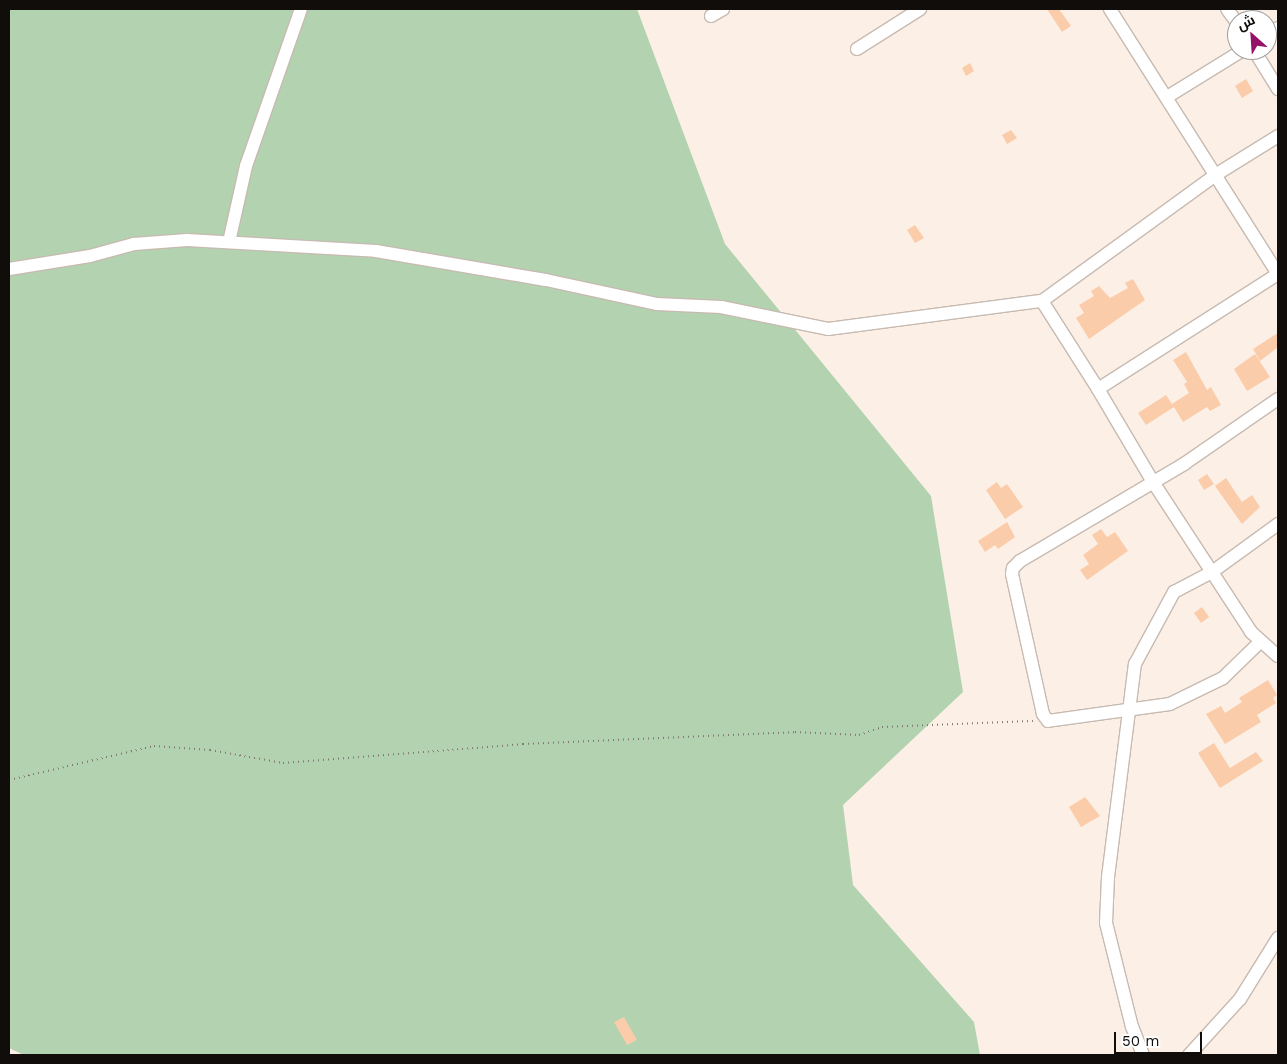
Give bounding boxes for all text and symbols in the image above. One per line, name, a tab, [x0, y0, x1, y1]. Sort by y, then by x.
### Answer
north arrow	[1227, 10, 1277, 60]
text: ش	[1234, 11, 1257, 34]
scale bar	[1117, 1022, 1204, 1054]
text: 50 m	[1122, 1032, 1159, 1050]

